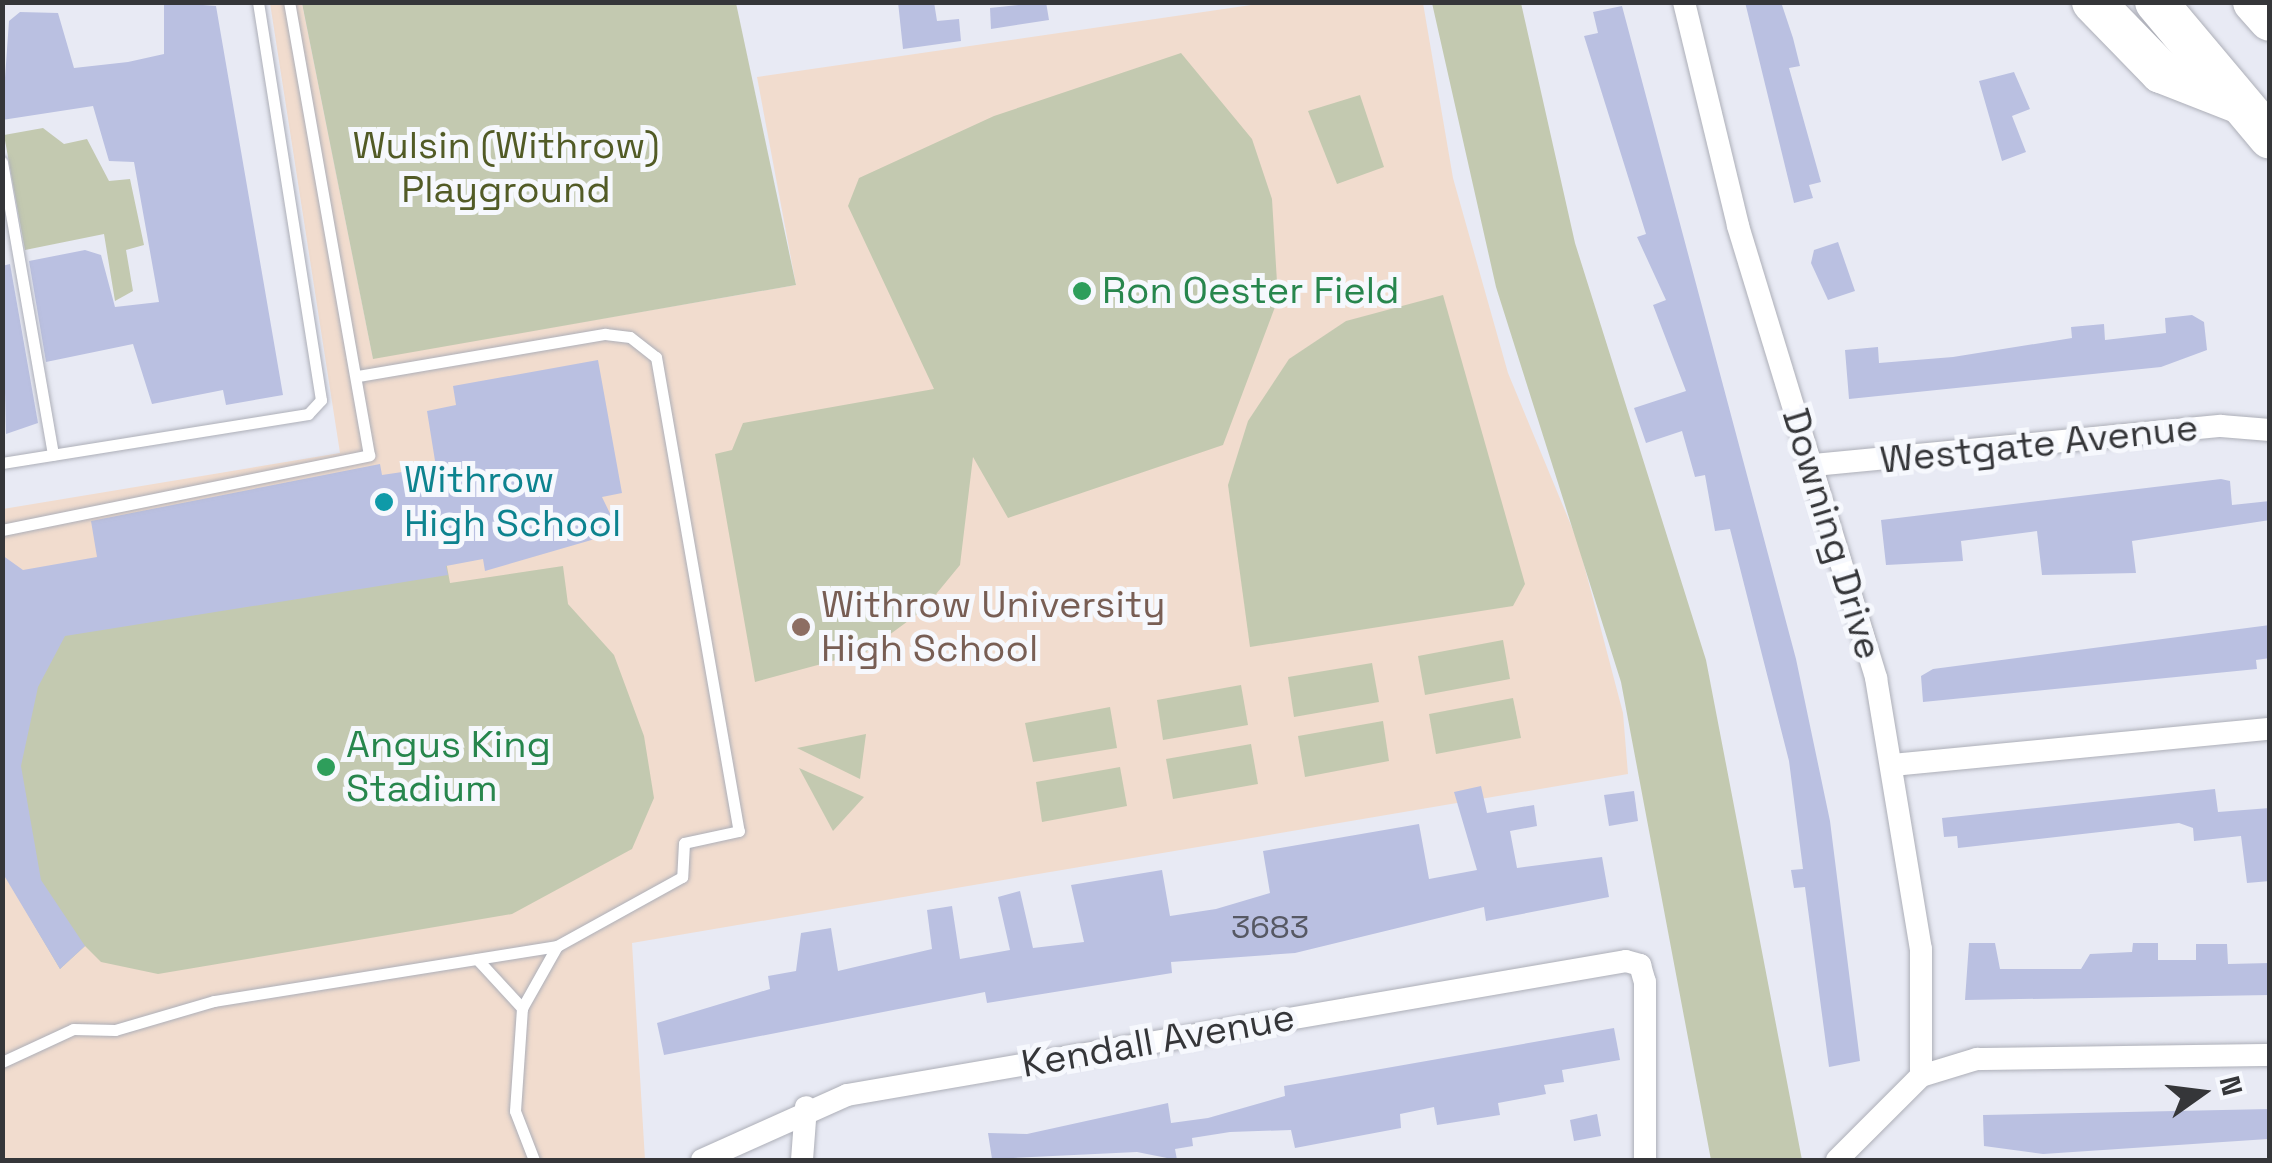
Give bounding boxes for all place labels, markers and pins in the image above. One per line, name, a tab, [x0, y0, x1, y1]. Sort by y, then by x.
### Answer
place label: Ron Oester Field	[1102, 268, 1400, 314]
marker: Ron Oester Field	[1071, 280, 1093, 302]
place label: Withrow High School	[404, 457, 621, 546]
marker: Withrow High School	[373, 491, 395, 513]
place label: Withrow University High School	[821, 582, 1165, 672]
marker: Withrow University High School	[790, 616, 812, 638]
place label: Angus King Stadium	[346, 722, 551, 812]
marker: Angus King Stadium	[315, 756, 337, 778]

